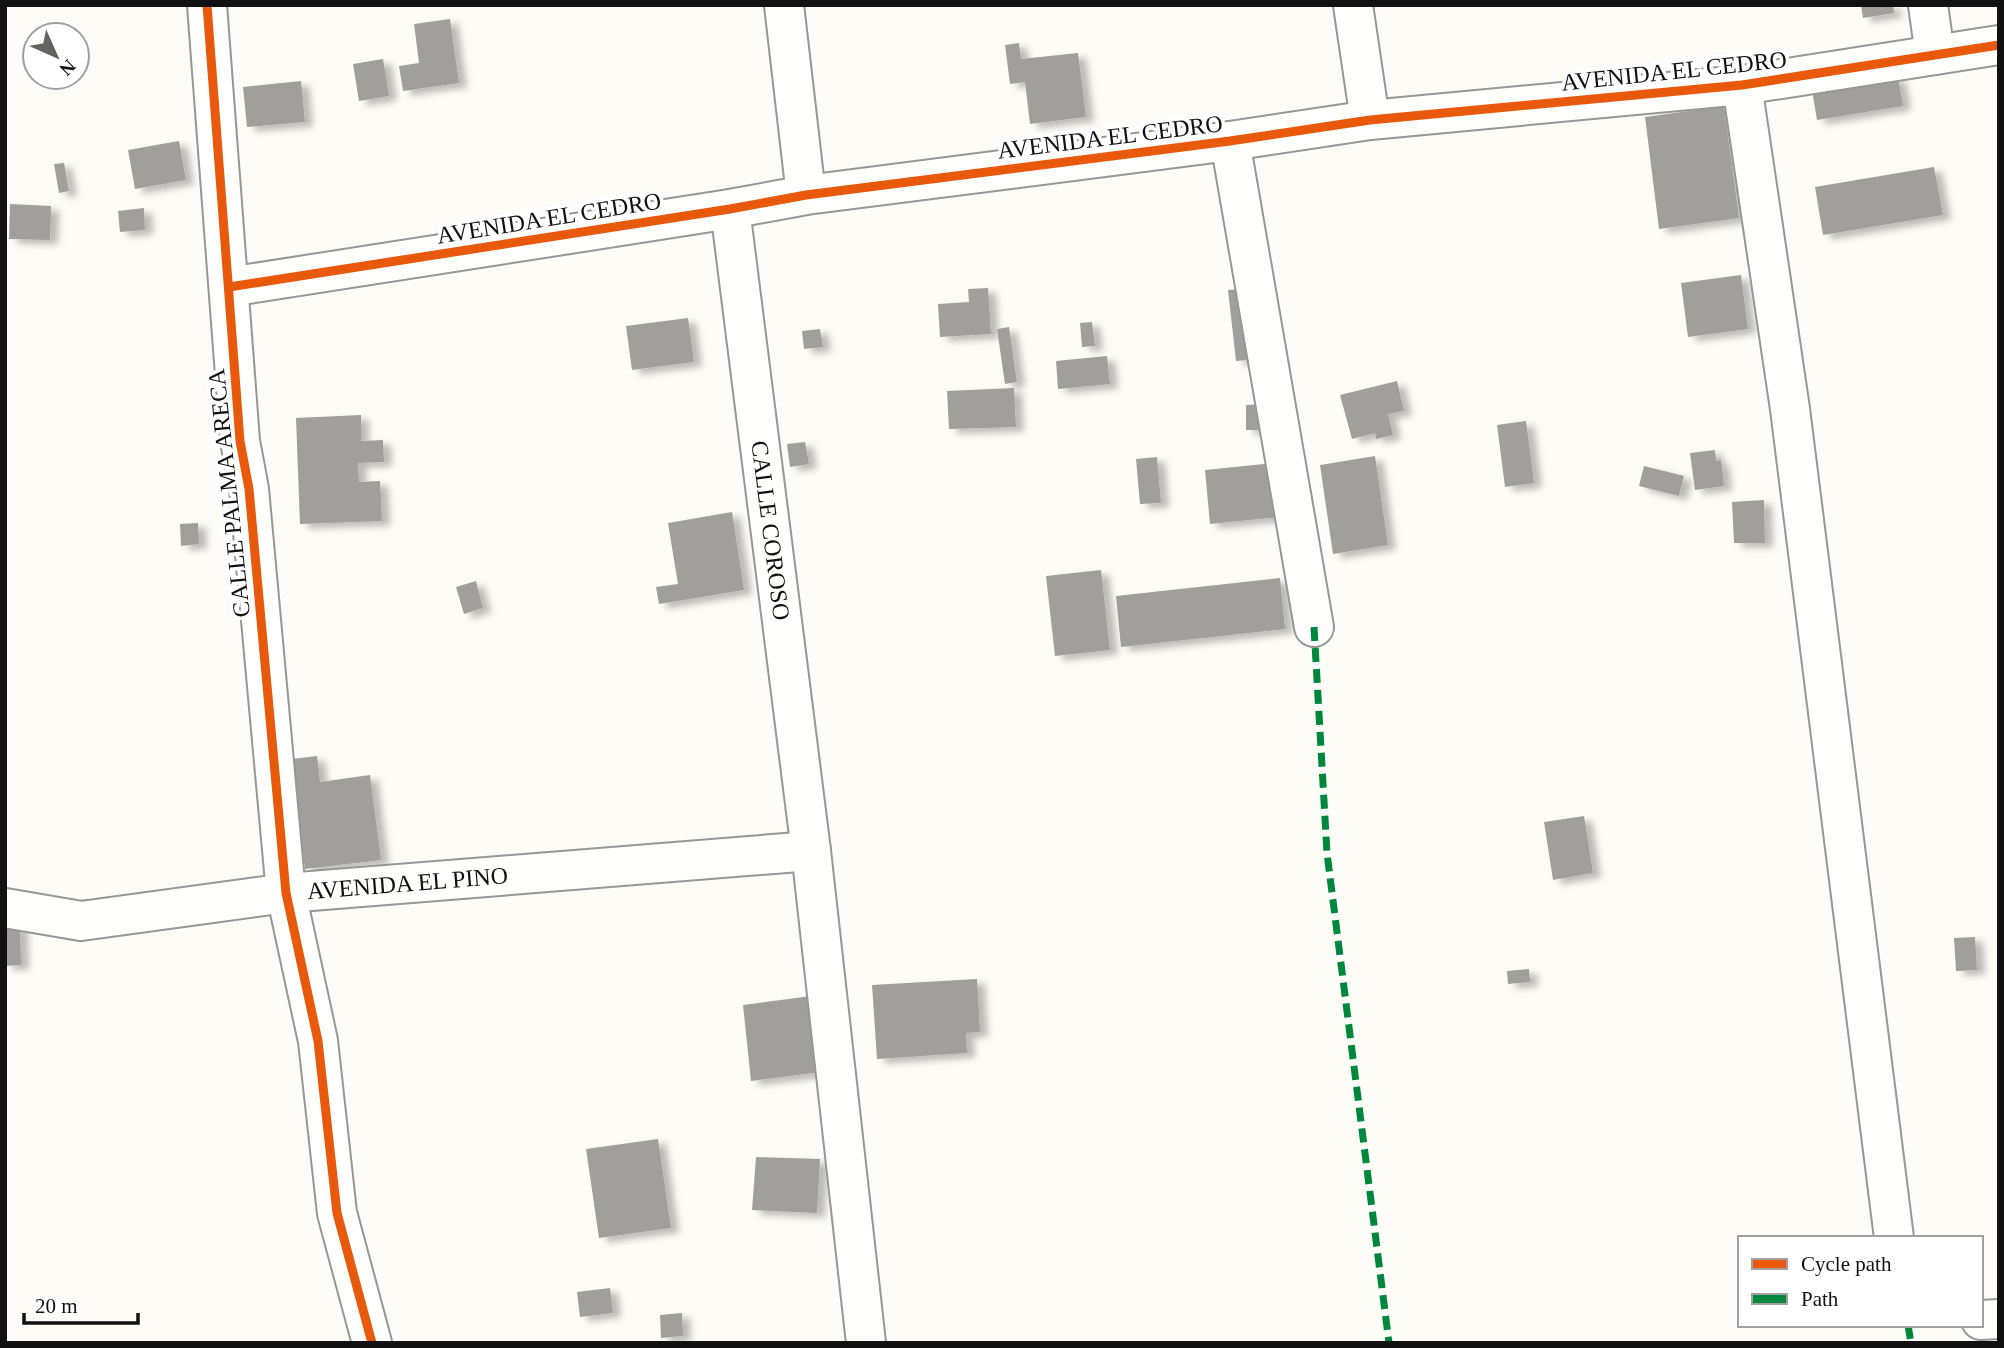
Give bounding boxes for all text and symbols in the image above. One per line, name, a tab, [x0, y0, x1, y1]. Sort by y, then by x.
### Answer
north arrow	[21, 21, 91, 91]
street label: AVENIDA EL CEDRO	[1560, 46, 1788, 96]
text: N	[55, 55, 80, 80]
street label: AVENIDA EL CEDRO	[996, 110, 1224, 164]
street label: AVENIDA EL CEDRO	[435, 187, 663, 249]
street label: CALLE PALMA ARECA	[203, 367, 255, 619]
street label: CALLE COROSO	[746, 439, 795, 622]
street label: AVENIDA EL PINO	[306, 862, 509, 904]
legend	[1738, 1236, 1983, 1327]
text: Cycle path	[1801, 1252, 1892, 1276]
scale bar	[24, 1282, 138, 1326]
text: Path	[1801, 1287, 1839, 1311]
text: 20 m	[35, 1294, 78, 1318]

